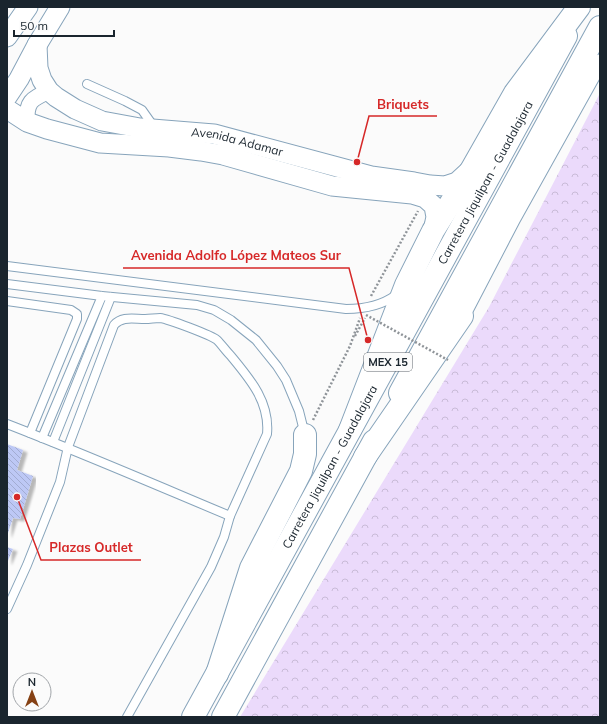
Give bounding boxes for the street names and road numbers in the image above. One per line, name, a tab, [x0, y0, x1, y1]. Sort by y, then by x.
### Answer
street label: Carretera Jiquilpan - Guadalajara	[434, 98, 536, 267]
street label: Avenida Adamar	[191, 124, 285, 159]
road number: MEX 15	[364, 353, 412, 371]
street label: Carretera Jiquilpan - Guadalajara	[279, 382, 380, 551]

